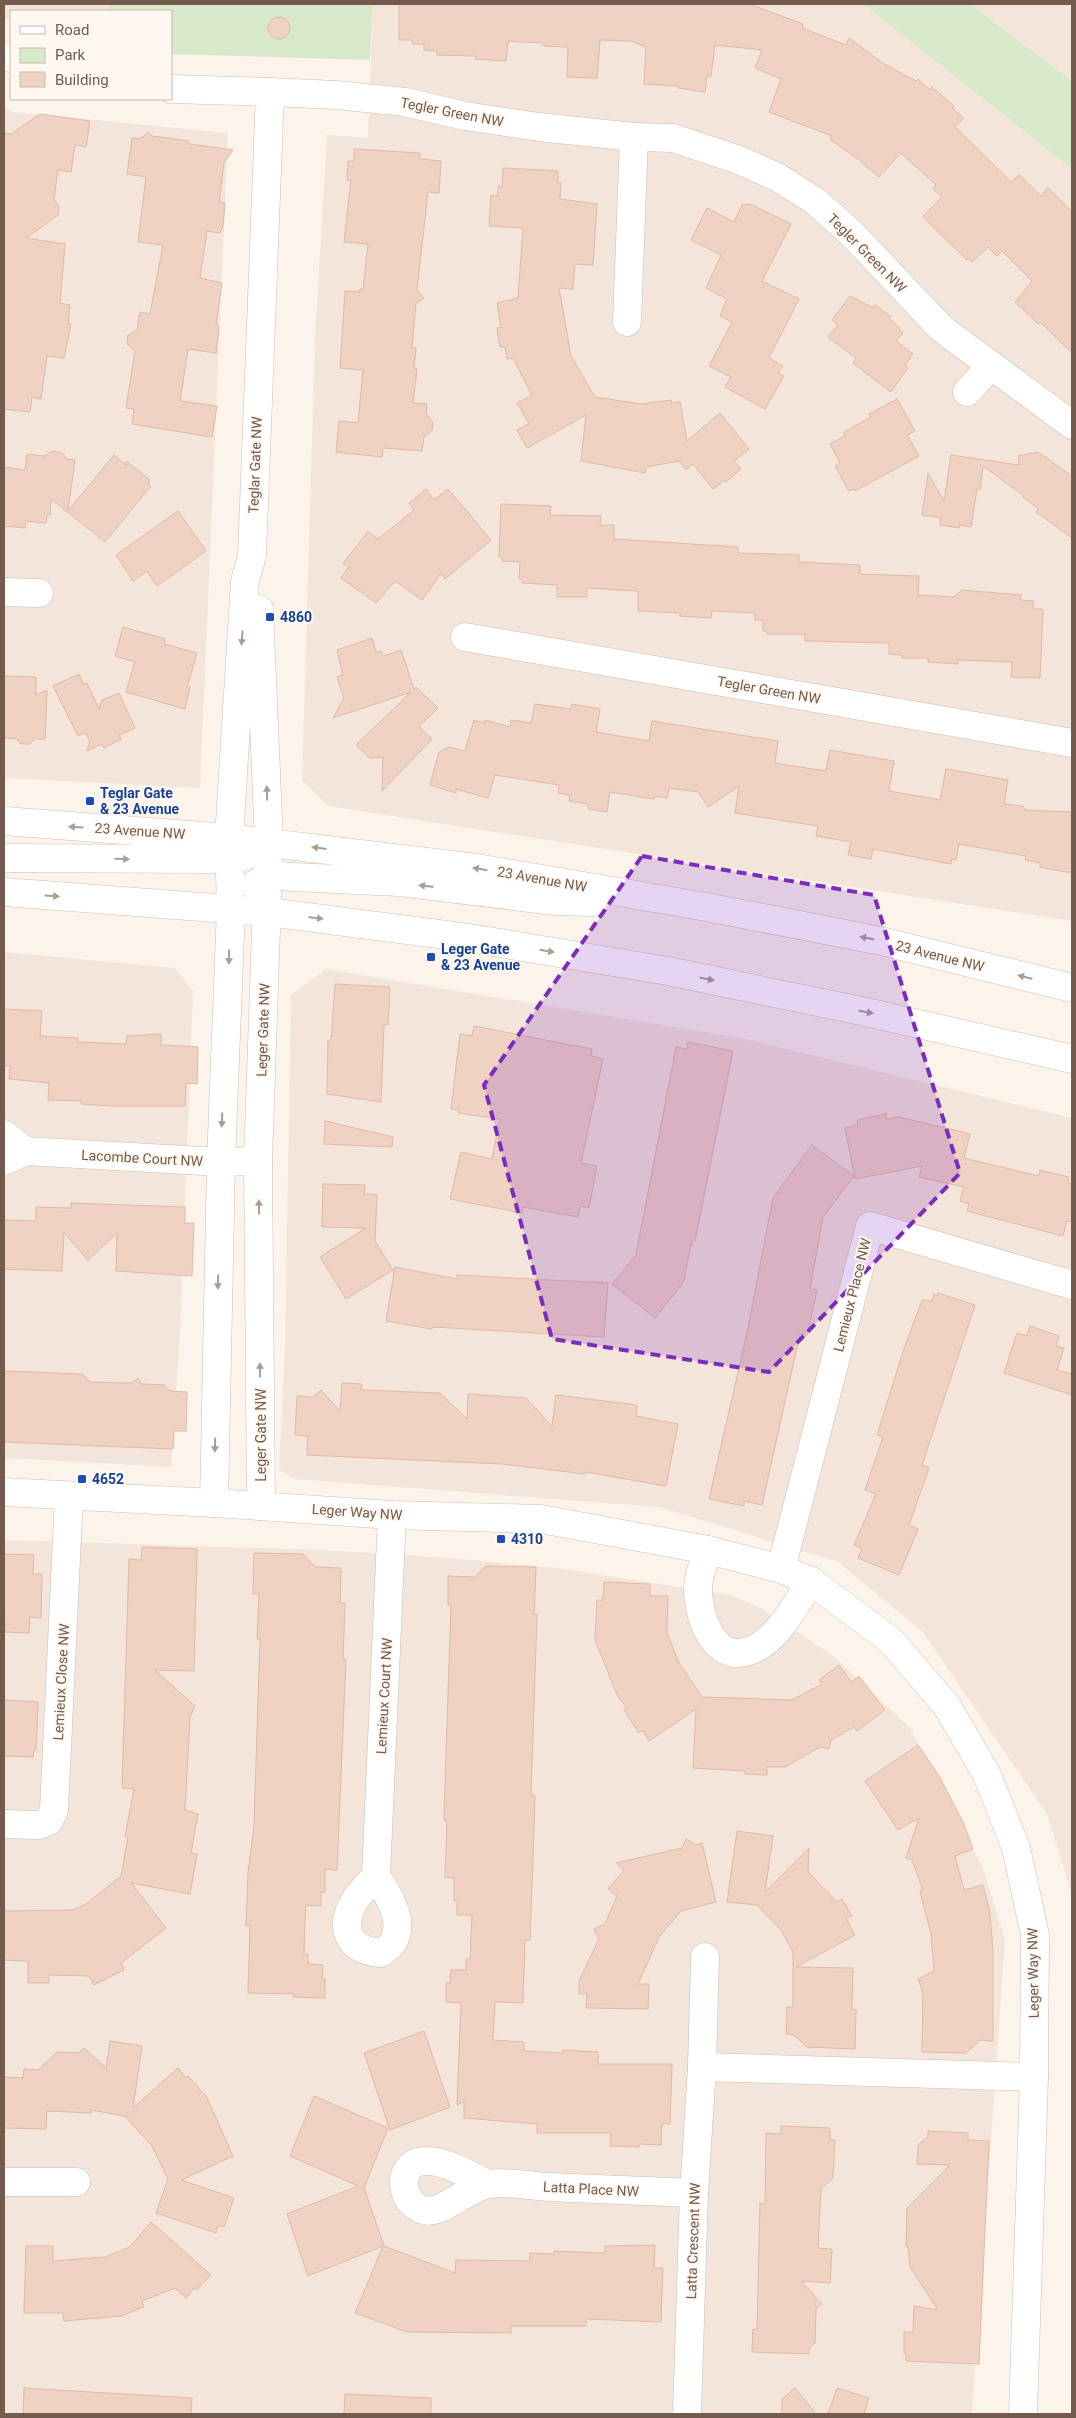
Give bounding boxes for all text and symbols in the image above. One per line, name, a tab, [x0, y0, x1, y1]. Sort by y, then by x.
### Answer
legend	[10, 10, 172, 100]
text: Road	[55, 21, 89, 39]
text: Park	[55, 46, 86, 64]
text: Building	[55, 71, 109, 89]
street label: Tegler Green NW	[399, 94, 505, 130]
street label: Tegler Green NW	[824, 210, 910, 296]
street label: Teglar Gate NW	[245, 416, 265, 514]
place label: 4860	[280, 609, 312, 625]
marker: 4860	[264, 611, 276, 623]
one-way arrow	[238, 631, 246, 647]
street label: Tegler Green NW	[716, 673, 822, 707]
place label: Teglar Gate & 23 Avenue	[100, 785, 180, 817]
one-way arrow	[263, 785, 271, 801]
marker: Teglar Gate & 23 Avenue	[84, 795, 96, 807]
street label: 23 Avenue NW	[94, 820, 186, 842]
one-way arrow	[68, 822, 84, 830]
one-way arrow	[311, 844, 327, 852]
one-way arrow	[115, 855, 131, 863]
street label: 23 Avenue NW	[496, 863, 589, 895]
one-way arrow	[472, 865, 488, 873]
one-way arrow	[418, 882, 434, 890]
one-way arrow	[45, 892, 61, 900]
one-way arrow	[309, 914, 325, 922]
one-way arrow	[859, 934, 875, 942]
street label: 23 Avenue NW	[894, 937, 987, 975]
place label: Leger Gate & 23 Avenue	[441, 941, 521, 973]
one-way arrow	[539, 948, 555, 956]
one-way arrow	[225, 950, 233, 966]
marker: Leger Gate & 23 Avenue	[425, 951, 437, 963]
one-way arrow	[1017, 972, 1032, 980]
one-way arrow	[699, 975, 714, 983]
street label: Leger Gate NW	[253, 982, 273, 1077]
one-way arrow	[858, 1008, 873, 1016]
one-way arrow	[218, 1112, 226, 1128]
street label: Lacombe Court NW	[81, 1147, 204, 1169]
one-way arrow	[255, 1199, 263, 1215]
street label: Lemieux Place NW	[830, 1236, 874, 1354]
one-way arrow	[214, 1274, 222, 1290]
one-way arrow	[256, 1361, 264, 1377]
street label: Leger Gate NW	[253, 1388, 269, 1482]
one-way arrow	[211, 1437, 219, 1453]
place label: 4652	[92, 1471, 124, 1487]
marker: 4652	[76, 1473, 88, 1485]
street label: Leger Way NW	[311, 1501, 403, 1523]
place label: 4310	[511, 1531, 543, 1547]
marker: 4310	[495, 1533, 507, 1545]
street label: Lemieux Close NW	[50, 1622, 72, 1741]
street label: Lemieux Court NW	[373, 1637, 395, 1755]
street label: Leger Way NW	[1024, 1927, 1042, 2018]
street label: Latta Place NW	[543, 2179, 640, 2200]
street label: Latta Crescent NW	[683, 2182, 703, 2300]

